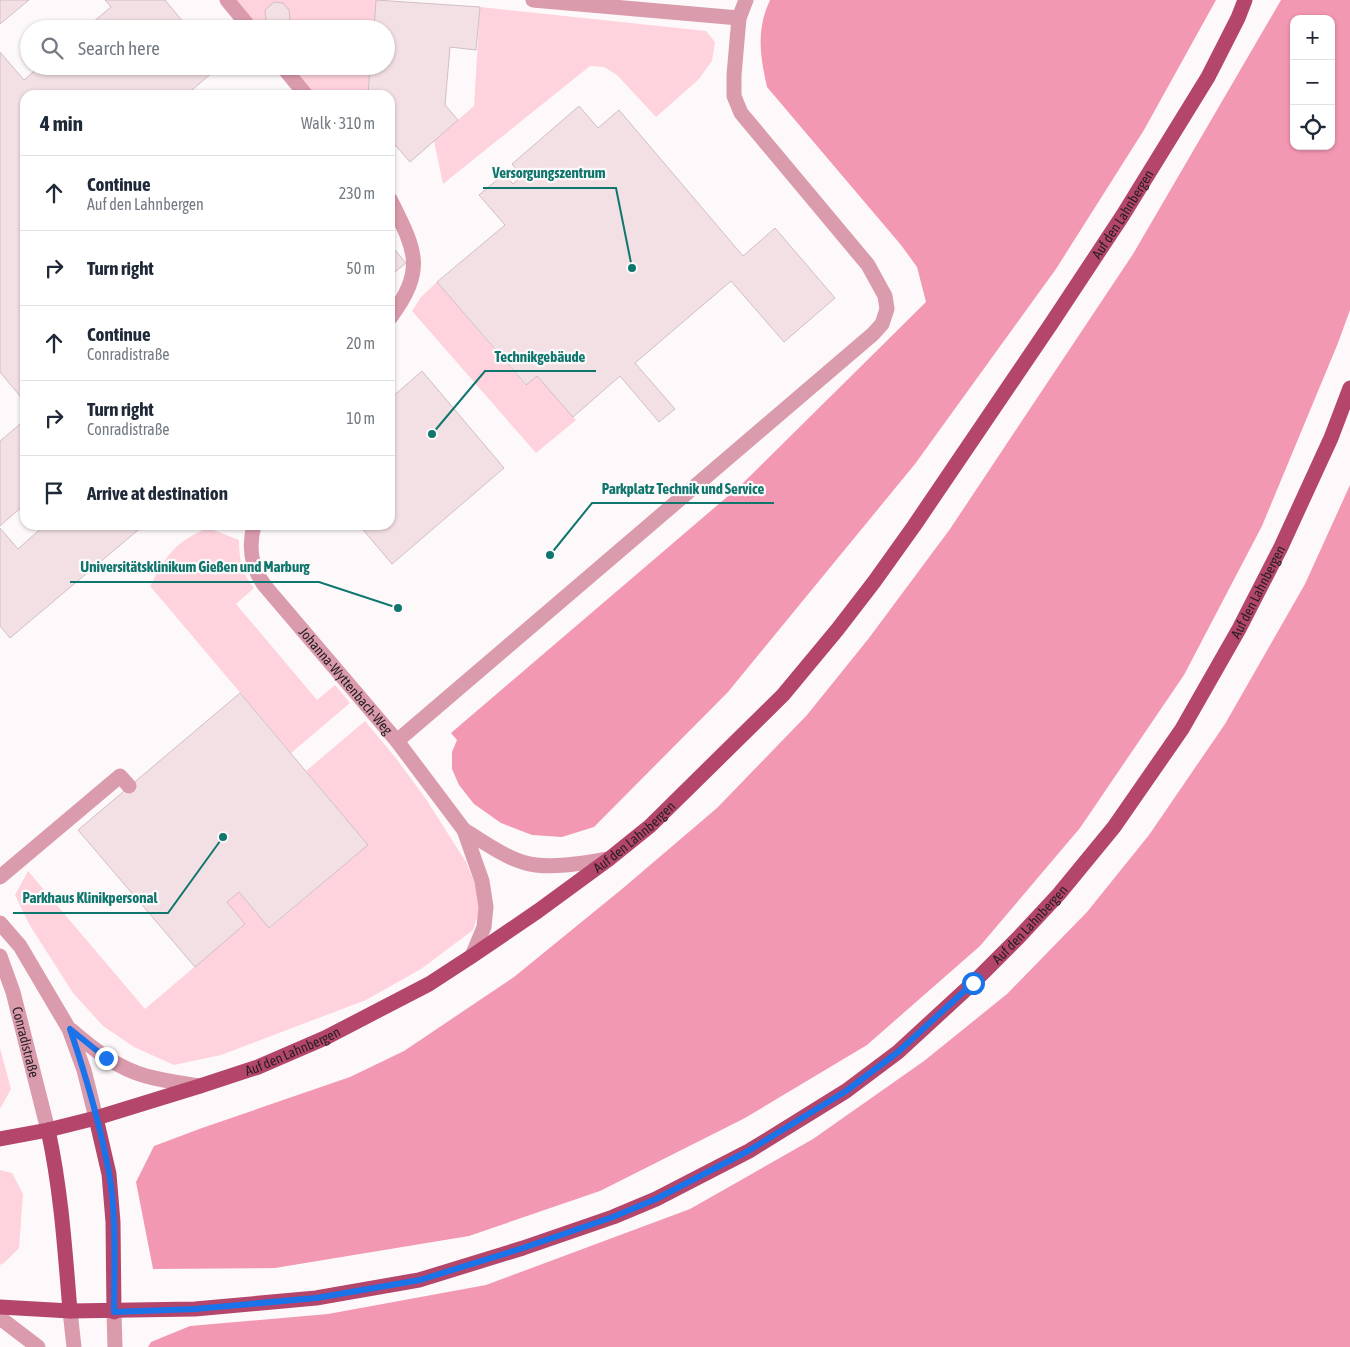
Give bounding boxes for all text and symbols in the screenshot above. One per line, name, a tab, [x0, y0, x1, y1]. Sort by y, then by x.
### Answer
map controls	[1290, 15, 1335, 150]
button: +	[1290, 15, 1335, 60]
search box	[20, 20, 395, 75]
icon: search	[38, 34, 66, 62]
text: Search here	[78, 37, 160, 59]
button: −	[1290, 60, 1335, 105]
button: locate	[1290, 105, 1335, 150]
text: 4 min	[40, 111, 83, 135]
text: Walk · 310 m	[301, 114, 375, 132]
callout: Versorgungszentrum	[483, 158, 616, 188]
text: Versorgungszentrum	[491, 164, 606, 181]
street label: Auf den Lahnbergen	[1088, 167, 1157, 262]
text: Continue	[87, 173, 151, 195]
icon: ahead	[40, 179, 68, 207]
text: 230 m	[339, 184, 375, 202]
text: Auf den Lahnbergen	[87, 195, 204, 213]
icon: right	[40, 254, 68, 282]
text: Turn right	[87, 257, 154, 279]
text: 50 m	[346, 259, 375, 277]
text: Continue	[87, 323, 151, 345]
icon: ahead	[40, 329, 68, 357]
text: 20 m	[346, 334, 375, 352]
callout: Technikgebäude	[485, 341, 596, 371]
text: Conradistraße	[87, 345, 169, 363]
text: Technikgebäude	[495, 348, 586, 365]
text: Turn right	[87, 398, 154, 420]
icon: right	[40, 404, 68, 432]
text: 10 m	[346, 409, 375, 427]
text: Conradistraße	[87, 420, 169, 438]
callout: Parkplatz Technik und Service	[592, 473, 774, 503]
icon: arrive	[40, 479, 68, 507]
text: Parkplatz Technik und Service	[602, 480, 765, 497]
text: Arrive at destination	[87, 482, 228, 504]
street label: Auf den Lahnbergen	[1227, 543, 1288, 641]
callout: Universitätsklinikum Gießen und Marburg	[70, 552, 319, 582]
text: Universitätsklinikum Gießen und Marburg	[80, 558, 310, 575]
street label: Johanna-Wyttenbach-Weg	[296, 624, 396, 738]
street label: Auf den Lahnbergen	[590, 798, 678, 876]
street label: Auf den Lahnbergen	[989, 882, 1071, 967]
callout: Parkhaus Klinikpersonal	[13, 883, 168, 913]
text: Parkhaus Klinikpersonal	[23, 889, 158, 906]
route start	[962, 972, 985, 995]
street label: Conradistraße	[9, 1005, 42, 1079]
street label: Auf den Lahnbergen	[243, 1024, 343, 1079]
route end	[95, 1047, 118, 1070]

